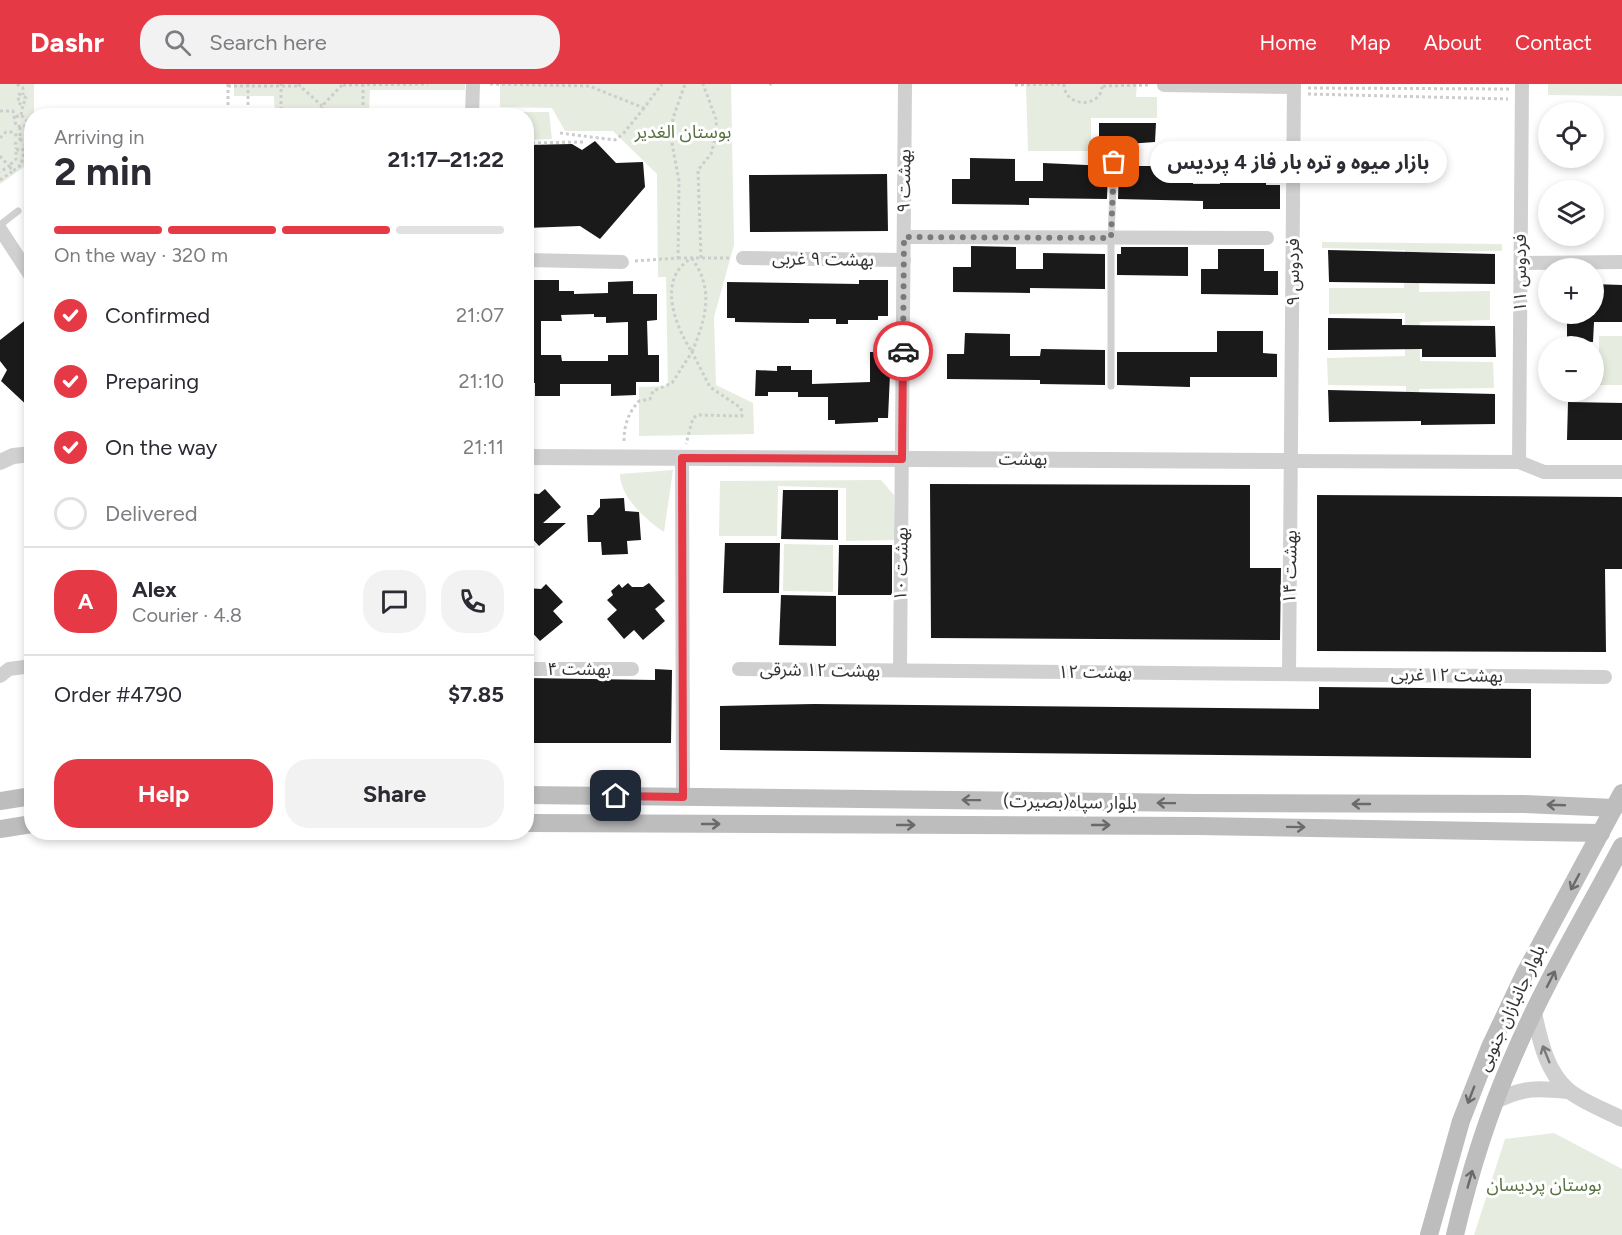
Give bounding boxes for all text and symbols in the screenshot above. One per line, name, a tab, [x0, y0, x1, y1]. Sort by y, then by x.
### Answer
search box	[140, 15, 560, 69]
text: Dashr	[30, 25, 104, 59]
icon: search	[161, 26, 194, 59]
text: Search here	[209, 29, 327, 56]
text: Home	[1260, 30, 1317, 55]
text: Map	[1350, 30, 1391, 55]
text: About	[1424, 30, 1482, 55]
text: Contact	[1515, 30, 1592, 55]
map controls	[1538, 102, 1604, 402]
button: locate	[1538, 102, 1604, 168]
park label: بوستان الغدیر	[634, 121, 731, 143]
text: Arriving in	[54, 125, 144, 149]
pin	[1088, 136, 1139, 187]
callout: بازار میوه و تره بار فاز 4 پردیس	[1150, 141, 1447, 183]
icon: bag	[1097, 145, 1130, 178]
text: 21:17–21:22	[388, 146, 504, 173]
text: 2 min	[54, 148, 152, 195]
street label: بهشت ۹	[892, 149, 916, 213]
text: بازار میوه و تره بار فاز 4 پردیس	[1168, 150, 1429, 174]
button: layers	[1538, 180, 1604, 246]
street label: فردوس ۱۱	[1509, 234, 1531, 312]
street label: فردوس ۹	[1282, 238, 1304, 306]
text: On the way · 320 m	[54, 243, 228, 267]
street label: بهشت ۹ غربی	[772, 247, 874, 271]
button: +	[1538, 258, 1604, 324]
icon: check	[54, 299, 87, 332]
text: Confirmed	[105, 302, 210, 329]
text: 21:07	[456, 303, 504, 327]
courier	[873, 321, 933, 381]
icon: car	[887, 335, 920, 368]
button: −	[1538, 336, 1604, 402]
icon: check	[54, 365, 87, 398]
text: Preparing	[105, 368, 199, 395]
text: 21:10	[458, 369, 504, 393]
icon: check	[54, 431, 87, 464]
text: On the way	[105, 434, 217, 461]
text: 21:11	[463, 435, 504, 459]
street label: بهشت	[999, 448, 1047, 470]
text: Delivered	[105, 500, 198, 527]
street label: بهشت ۱۰	[889, 527, 913, 601]
street label: بهشت ۱۴	[1278, 530, 1302, 604]
button: chat	[363, 570, 426, 633]
button: phone	[441, 570, 504, 633]
text: Alex	[132, 576, 177, 603]
text: A	[78, 588, 93, 615]
text: Courier · 4.8	[132, 603, 242, 627]
street label: بهشت ۴	[547, 658, 611, 680]
street label: بهشت ۱۲ شرقی	[760, 658, 880, 682]
street label: بهشت ۱۲	[1058, 661, 1132, 683]
street label: بهشت ۱۲ غربی	[1391, 663, 1503, 687]
text: Order #4790	[54, 681, 182, 708]
text: $7.85	[448, 681, 504, 708]
button: Help	[54, 759, 273, 828]
button: Share	[285, 759, 504, 828]
pin	[590, 770, 641, 821]
icon: home	[599, 779, 632, 812]
street label: بلوار سپاه(بصیرت)	[1003, 790, 1137, 814]
one-way arrow	[961, 794, 981, 806]
one-way arrow	[1156, 797, 1176, 809]
one-way arrow	[1351, 798, 1371, 810]
one-way arrow	[1546, 800, 1566, 811]
one-way arrow	[700, 818, 720, 830]
one-way arrow	[895, 819, 915, 831]
one-way arrow	[1090, 819, 1110, 831]
one-way arrow	[1285, 822, 1305, 833]
one-way arrow	[1568, 872, 1580, 890]
street label: بلوار جانبازان جنوبی	[1472, 941, 1550, 1075]
one-way arrow	[1546, 970, 1557, 988]
one-way arrow	[1540, 1046, 1551, 1064]
one-way arrow	[1465, 1085, 1476, 1104]
one-way arrow	[1465, 1170, 1476, 1189]
park label: بوستان پردیسان	[1487, 1174, 1601, 1196]

